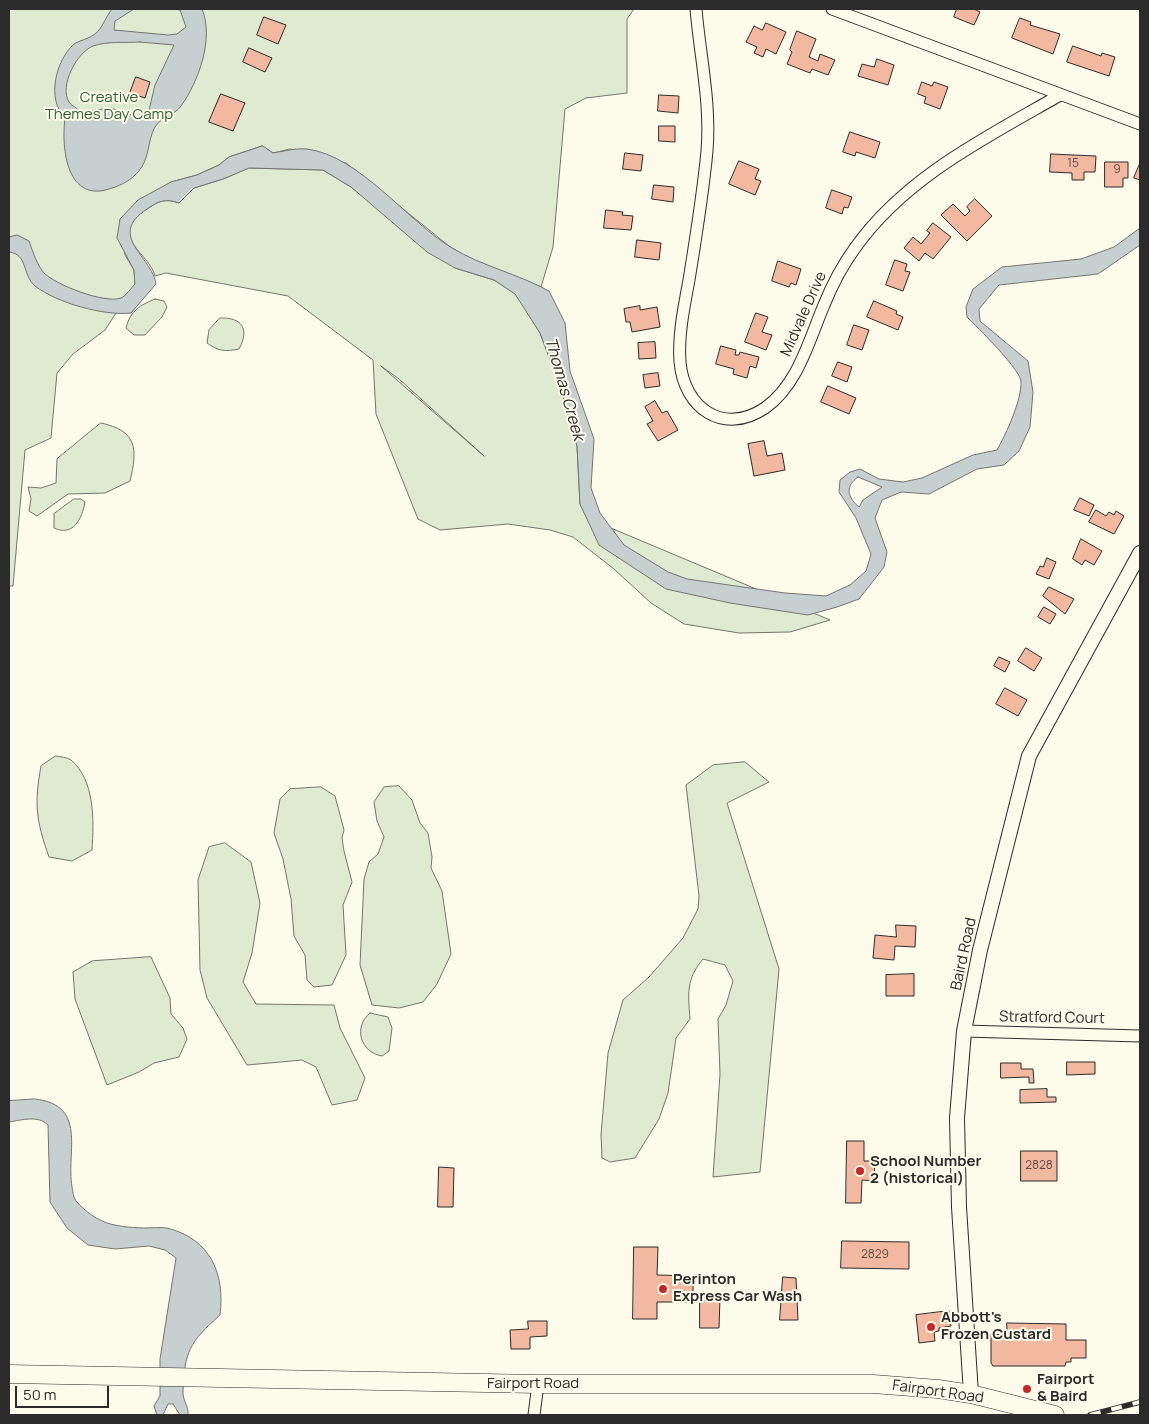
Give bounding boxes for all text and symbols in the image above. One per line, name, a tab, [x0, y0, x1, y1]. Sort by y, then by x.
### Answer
park label: Creative Themes Day Camp	[45, 89, 173, 124]
house number: 15	[1067, 157, 1079, 171]
house number: 9	[1113, 163, 1121, 177]
street label: Midvale Drive	[777, 269, 831, 359]
water label: Thomas Creek	[540, 335, 588, 443]
street label: Baird Road	[948, 916, 980, 992]
street label: Stratford Court	[999, 1008, 1105, 1028]
place label: School Number 2 (historical)	[870, 1153, 982, 1188]
house number: 2828	[1025, 1159, 1053, 1173]
marker: School Number 2 (historical)	[854, 1165, 866, 1177]
house number: 2829	[861, 1248, 889, 1262]
place label: Perinton Express Car Wash	[673, 1271, 802, 1306]
marker: Perinton Express Car Wash	[657, 1283, 669, 1295]
place label: Abbott's Frozen Custard	[941, 1309, 1051, 1344]
marker: Abbott's Frozen Custard	[925, 1321, 937, 1333]
place label: Fairport & Baird	[1037, 1371, 1094, 1406]
street label: Fairport Road	[487, 1375, 579, 1393]
scale bar	[18, 1376, 111, 1408]
street label: Fairport Road	[891, 1377, 985, 1407]
marker: Fairport & Baird	[1021, 1383, 1033, 1395]
text: 50 m	[23, 1384, 57, 1405]

